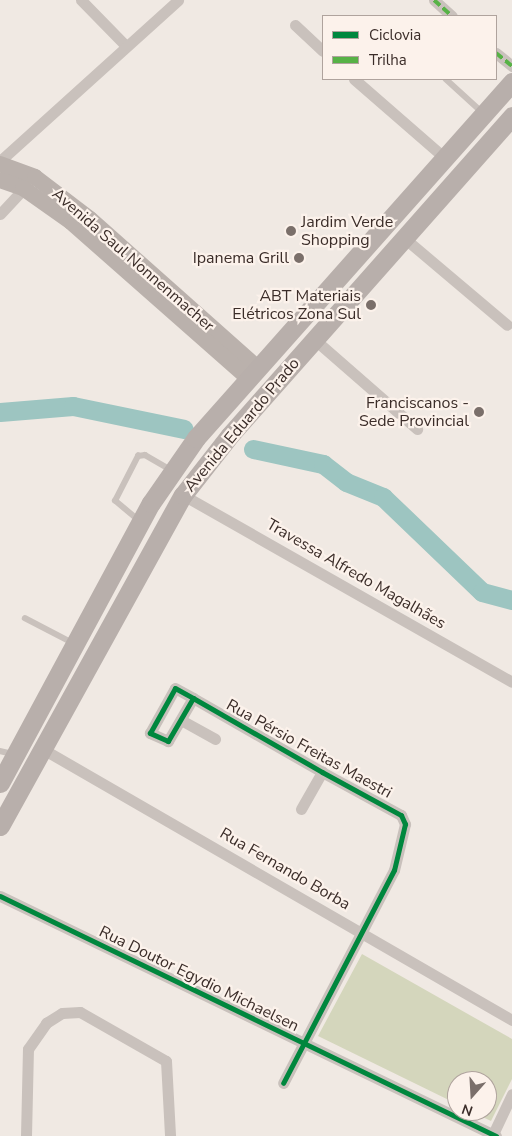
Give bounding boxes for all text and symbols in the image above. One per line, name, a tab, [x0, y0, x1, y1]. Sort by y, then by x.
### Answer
legend	[322, 15, 497, 80]
text: Ciclovia	[369, 25, 421, 45]
text: Trilha	[369, 50, 407, 70]
street label: Avenida Saul Nonnenmacher	[48, 184, 218, 336]
place label: Jardim Verde Shopping	[301, 212, 393, 250]
marker: Jardim Verde Shopping	[285, 225, 297, 237]
place label: Ipanema Grill	[193, 248, 289, 268]
marker: Ipanema Grill	[293, 252, 305, 264]
place label: ABT Materiais Elétricos Zona Sul	[232, 286, 361, 324]
marker: ABT Materiais Elétricos Zona Sul	[365, 299, 377, 311]
street label: Avenida Eduardo Prado	[180, 354, 304, 496]
place label: Franciscanos - Sede Provincial	[359, 393, 469, 431]
marker: Franciscanos - Sede Provincial	[473, 406, 485, 418]
street label: Travessa Alfredo Magalhães	[263, 515, 449, 633]
street label: Rua Pérsio Freitas Maestri	[223, 695, 395, 803]
street label: Rua Fernando Borba	[216, 824, 354, 914]
street label: Rua Doutor Egydio Michaelsen	[96, 922, 302, 1036]
north arrow	[447, 1071, 497, 1121]
text: N	[459, 1099, 475, 1120]

